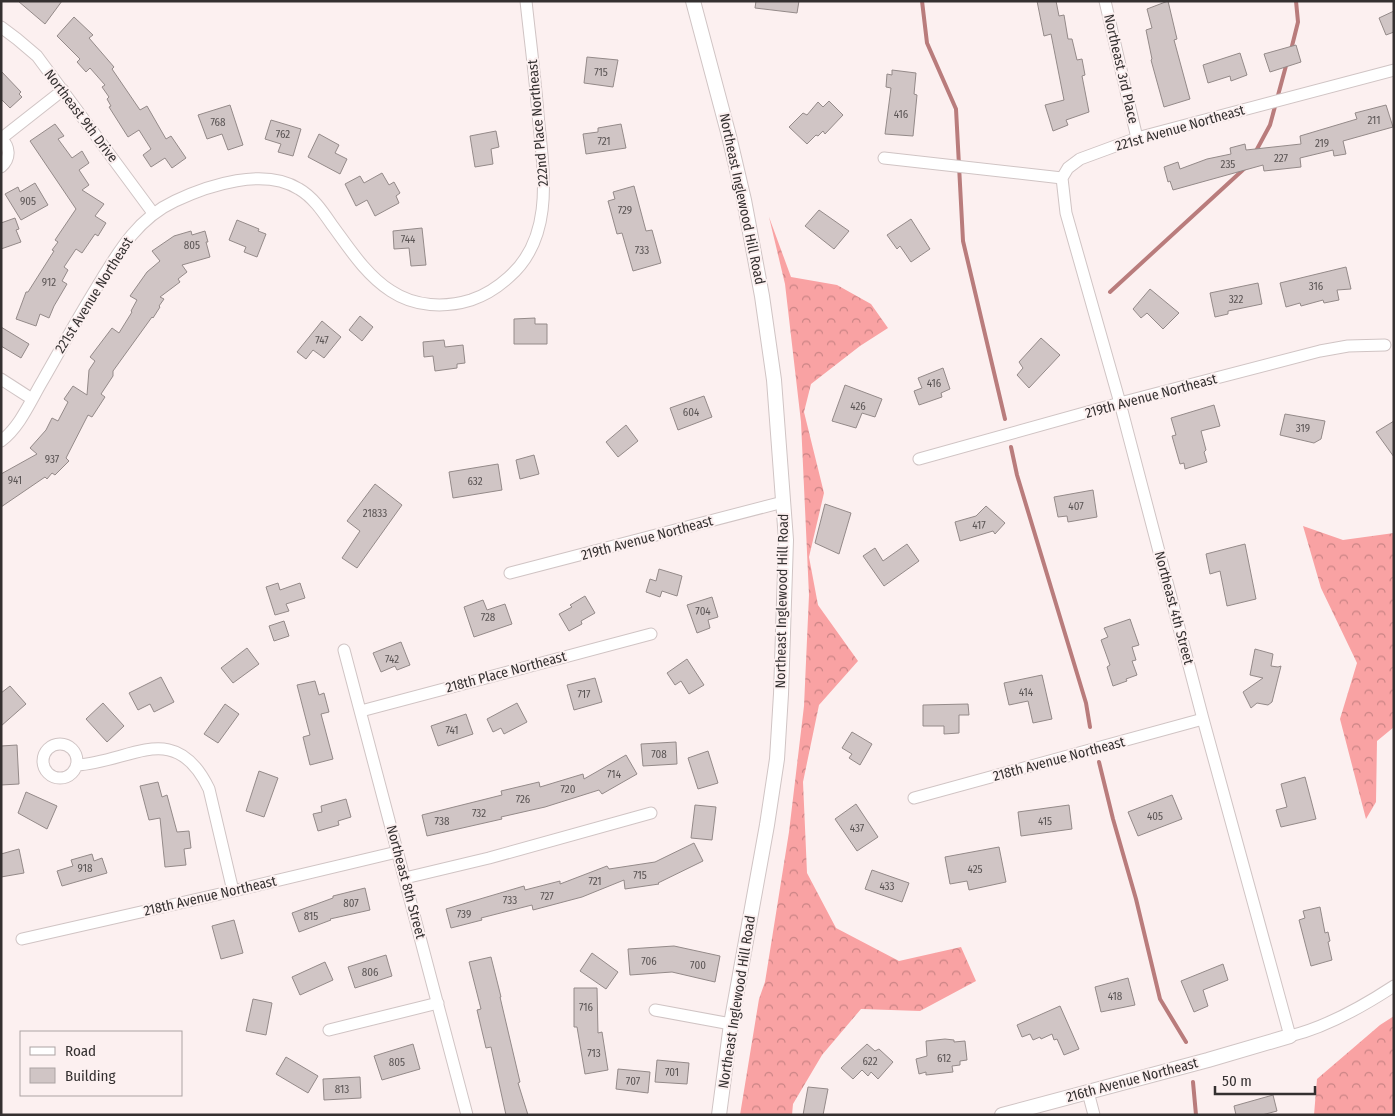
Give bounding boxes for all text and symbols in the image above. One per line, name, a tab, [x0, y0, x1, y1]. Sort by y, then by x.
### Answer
street label: Northeast 3rd Place	[1100, 13, 1142, 126]
street label: 222nd Place Northeast	[524, 59, 552, 187]
street label: Northeast 9th Drive	[41, 66, 121, 166]
house number: 715	[594, 66, 608, 79]
street label: 221st Avenue Northeast	[1113, 101, 1247, 155]
house number: 416	[894, 108, 909, 121]
street label: Northeast Inglewood Hill Road	[716, 112, 768, 286]
house number: 211	[1367, 114, 1381, 127]
house number: 768	[210, 116, 226, 129]
house number: 762	[276, 128, 290, 141]
house number: 721	[597, 135, 611, 148]
house number: 219	[1315, 137, 1329, 150]
house number: 227	[1274, 152, 1289, 165]
house number: 235	[1221, 158, 1235, 171]
house number: 905	[20, 195, 36, 208]
house number: 729	[618, 204, 632, 217]
house number: 744	[401, 233, 416, 246]
street label: 221st Avenue Northeast	[51, 234, 137, 356]
house number: 805	[184, 239, 200, 252]
house number: 733	[635, 244, 649, 257]
house number: 912	[42, 276, 56, 289]
house number: 316	[1309, 280, 1324, 293]
house number: 322	[1229, 293, 1243, 306]
house number: 747	[315, 334, 329, 347]
street label: 219th Avenue Northeast	[1083, 370, 1219, 422]
house number: 416	[927, 377, 942, 390]
house number: 426	[850, 400, 866, 413]
house number: 604	[683, 406, 700, 419]
house number: 319	[1296, 422, 1310, 435]
house number: 937	[45, 453, 60, 466]
house number: 941	[8, 474, 22, 487]
house number: 632	[467, 475, 483, 488]
house number: 407	[1068, 500, 1084, 513]
house number: 21833	[363, 507, 387, 520]
street label: 219th Avenue Northeast	[579, 512, 715, 564]
street label: Northeast Inglewood Hill Road	[772, 514, 792, 688]
house number: 417	[972, 519, 986, 532]
street label: Northeast 4th Street	[1151, 550, 1197, 667]
house number: 704	[695, 605, 711, 618]
house number: 728	[481, 611, 496, 624]
street label: 218th Place Northeast	[444, 648, 568, 696]
house number: 742	[385, 653, 399, 666]
house number: 414	[1019, 686, 1034, 699]
house number: 717	[577, 688, 591, 701]
house number: 741	[445, 724, 459, 737]
street label: 218th Avenue Northeast	[991, 733, 1127, 785]
house number: 708	[651, 748, 667, 761]
house number: 714	[607, 768, 622, 781]
house number: 720	[561, 783, 576, 796]
house number: 726	[516, 793, 531, 806]
house number: 732	[472, 807, 486, 820]
house number: 405	[1147, 810, 1163, 823]
house number: 738	[435, 815, 450, 828]
house number: 415	[1038, 815, 1052, 828]
house number: 437	[850, 822, 865, 835]
street label: Northeast 8th Street	[383, 823, 429, 941]
house number: 918	[78, 862, 93, 875]
house number: 425	[967, 863, 983, 876]
house number: 715	[633, 869, 647, 882]
street label: 218th Avenue Northeast	[142, 872, 278, 920]
house number: 721	[588, 875, 602, 888]
house number: 433	[879, 880, 895, 893]
house number: 727	[540, 890, 554, 903]
house number: 733	[503, 894, 517, 907]
house number: 807	[343, 897, 359, 910]
house number: 739	[457, 908, 471, 921]
house number: 815	[304, 910, 318, 923]
street label: Northeast Inglewood Hill Road	[715, 914, 759, 1090]
house number: 706	[641, 955, 657, 968]
house number: 700	[690, 959, 706, 972]
house number: 806	[362, 966, 379, 979]
house number: 418	[1108, 990, 1123, 1003]
house number: 716	[579, 1001, 594, 1014]
legend	[20, 1031, 182, 1096]
text: Road	[65, 1042, 96, 1060]
house number: 713	[587, 1047, 601, 1060]
house number: 612	[937, 1052, 951, 1065]
street label: 216th Avenue Northeast	[1064, 1054, 1200, 1106]
house number: 622	[862, 1055, 878, 1068]
house number: 805	[389, 1056, 405, 1069]
scale bar	[1215, 1064, 1315, 1096]
house number: 701	[665, 1066, 679, 1079]
text: Building	[65, 1067, 116, 1085]
text: 50 m	[1222, 1072, 1252, 1090]
house number: 707	[626, 1075, 641, 1088]
house number: 813	[335, 1083, 349, 1096]

